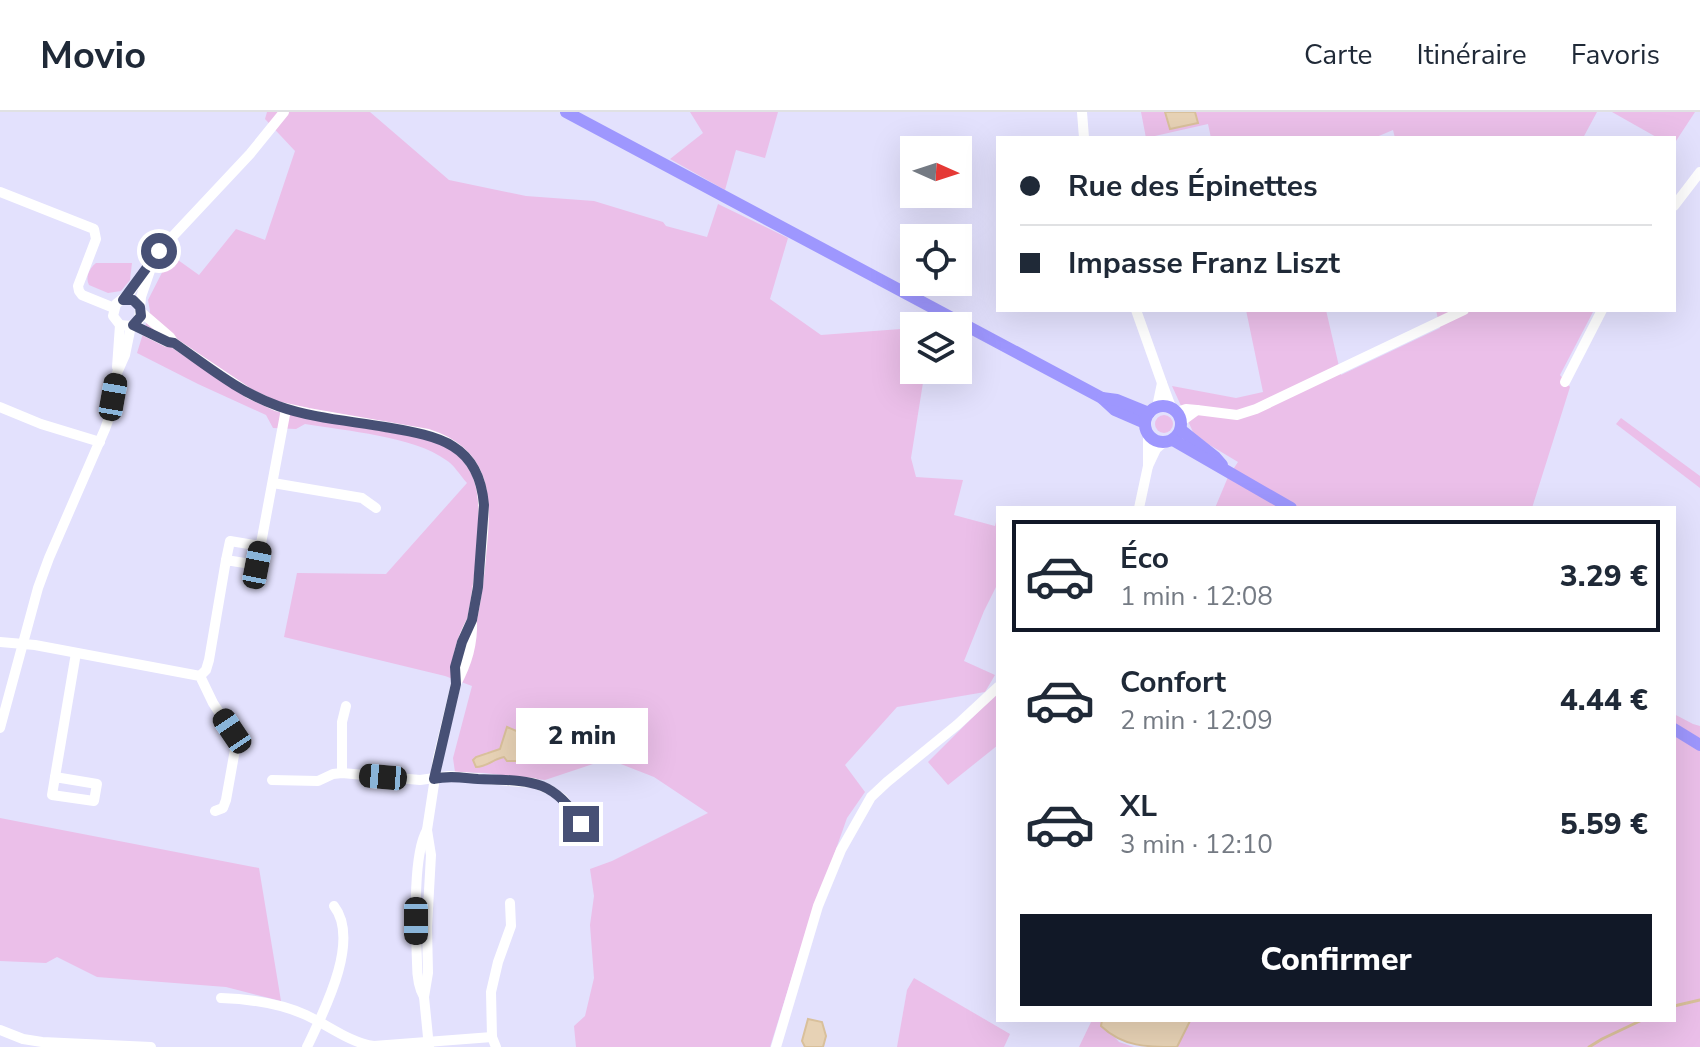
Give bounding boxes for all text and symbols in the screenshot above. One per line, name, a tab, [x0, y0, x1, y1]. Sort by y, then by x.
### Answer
text: Movio	[40, 30, 146, 81]
text: Carte	[1304, 36, 1373, 74]
text: Itinéraire	[1417, 36, 1527, 74]
text: Favoris	[1571, 36, 1660, 74]
north arrow	[900, 136, 972, 208]
map controls	[900, 136, 972, 384]
text: Rue des Épinettes	[1068, 166, 1318, 207]
button: locate	[900, 224, 972, 296]
route start	[141, 233, 177, 269]
text: Impasse Franz Liszt	[1068, 243, 1340, 284]
button: layers	[900, 312, 972, 384]
car	[97, 371, 129, 423]
text: Éco	[1120, 538, 1169, 579]
car	[241, 539, 273, 591]
icon: car	[1024, 540, 1096, 612]
text: 3.29 €	[1560, 556, 1648, 597]
text: 1 min · 12:08	[1120, 579, 1273, 614]
text: Confort	[1120, 662, 1226, 703]
icon: car	[1024, 664, 1096, 736]
text: 4.44 €	[1560, 680, 1648, 721]
text: 2 min · 12:09	[1120, 703, 1273, 738]
car	[209, 704, 255, 758]
callout: 2 min	[515, 708, 647, 764]
text: 2 min	[548, 718, 616, 753]
car	[358, 763, 408, 791]
text: XL	[1120, 786, 1157, 827]
icon: car	[1024, 788, 1096, 860]
text: 5.59 €	[1560, 804, 1648, 845]
route end	[563, 806, 599, 842]
text: 3 min · 12:10	[1120, 827, 1273, 862]
car	[404, 897, 428, 945]
button: Confirmer	[1020, 914, 1652, 1006]

